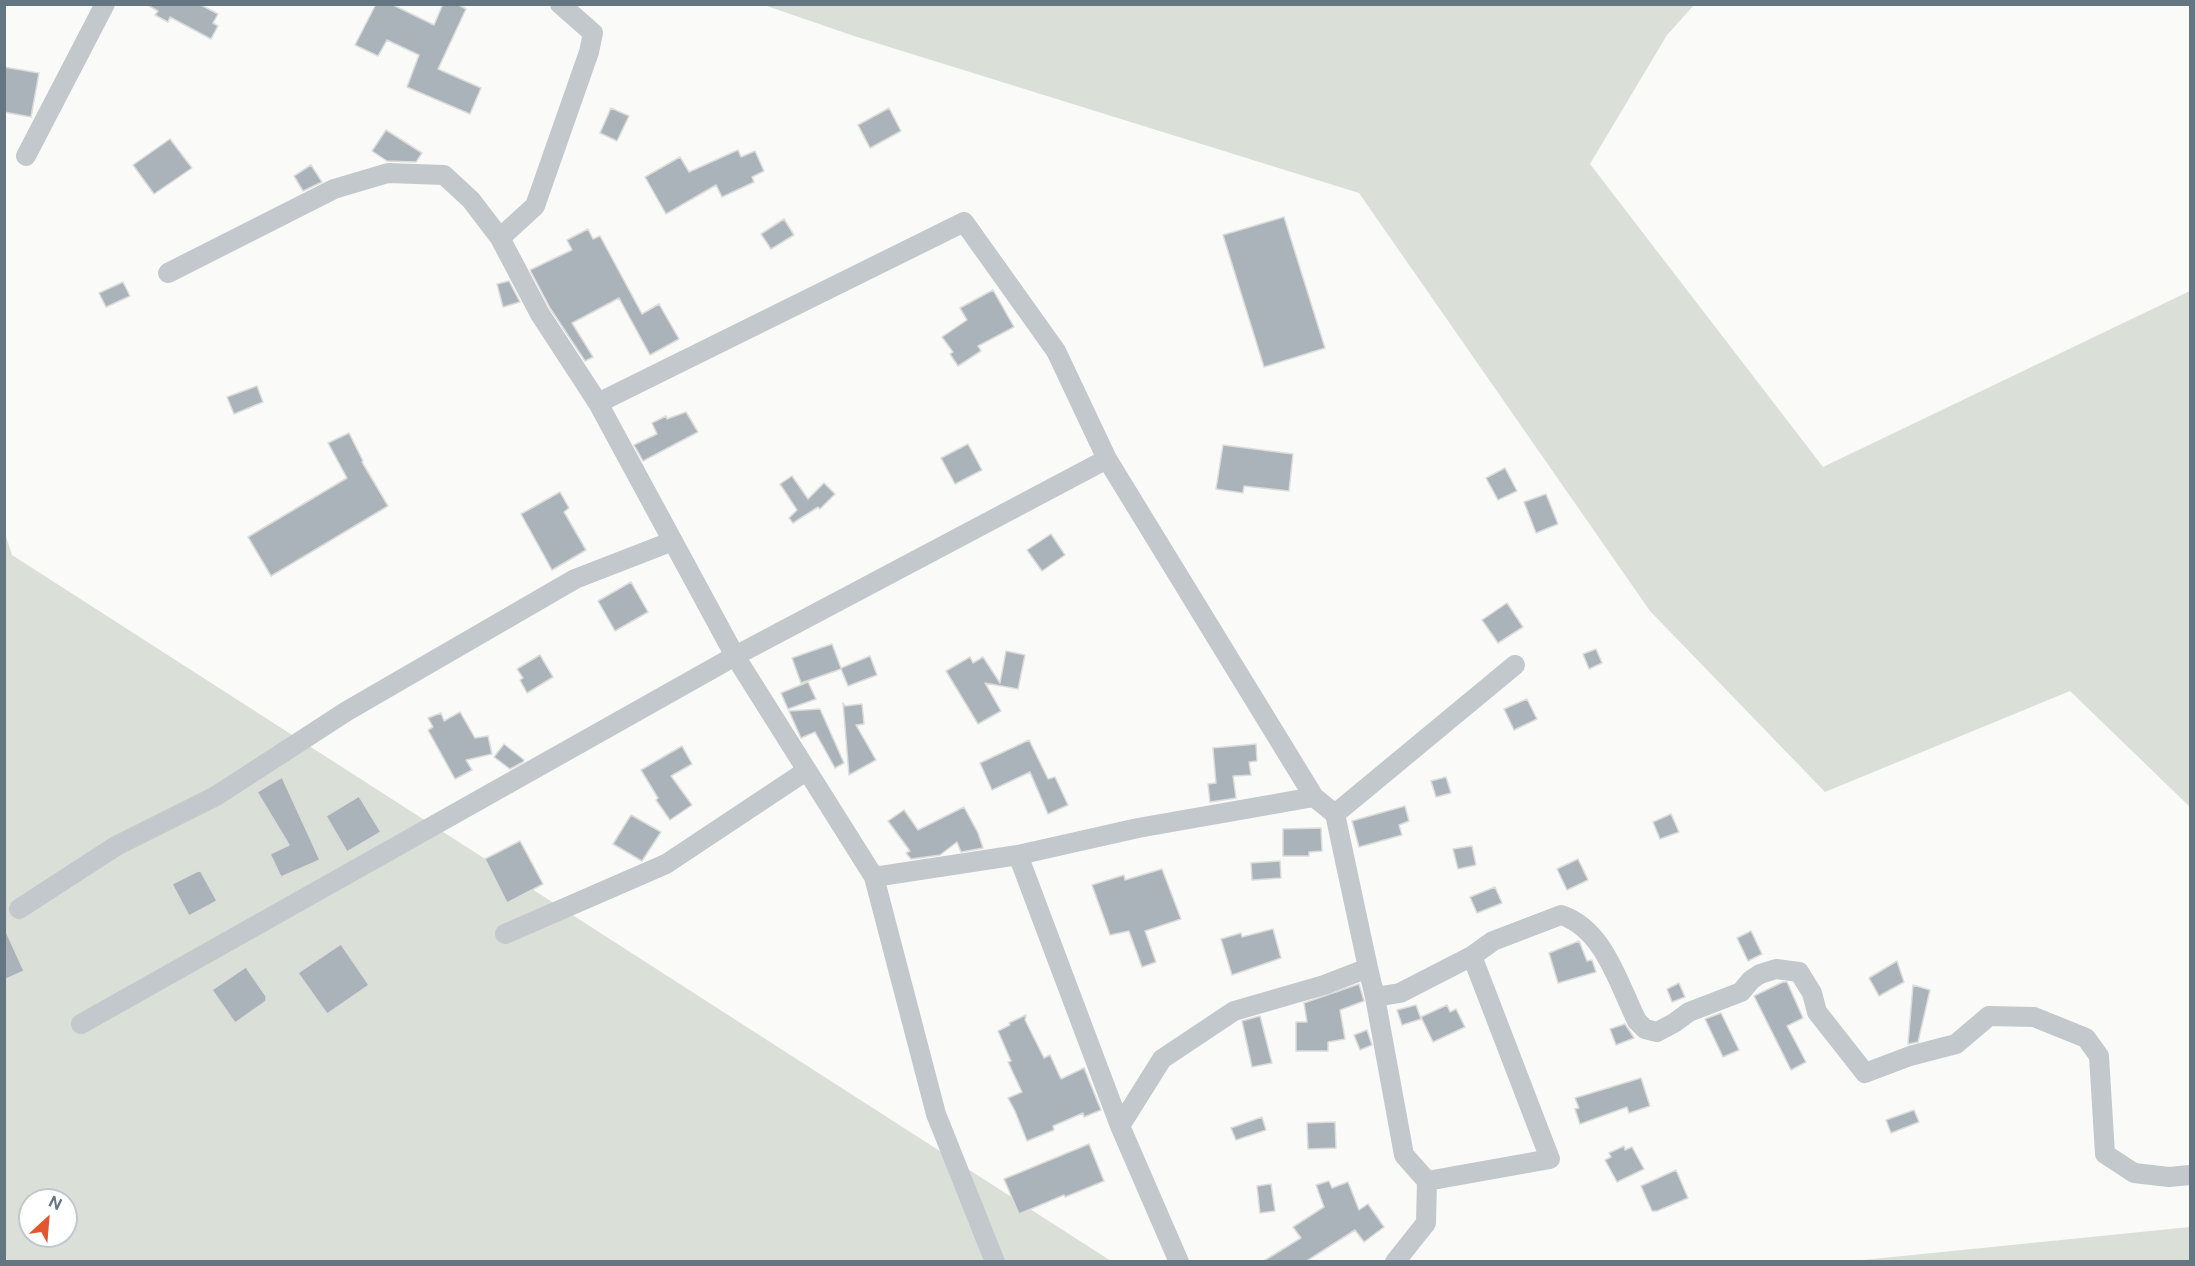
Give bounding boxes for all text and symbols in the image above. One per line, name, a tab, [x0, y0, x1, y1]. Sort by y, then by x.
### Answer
north arrow	[18, 1188, 78, 1248]
text: N	[45, 1192, 65, 1214]

